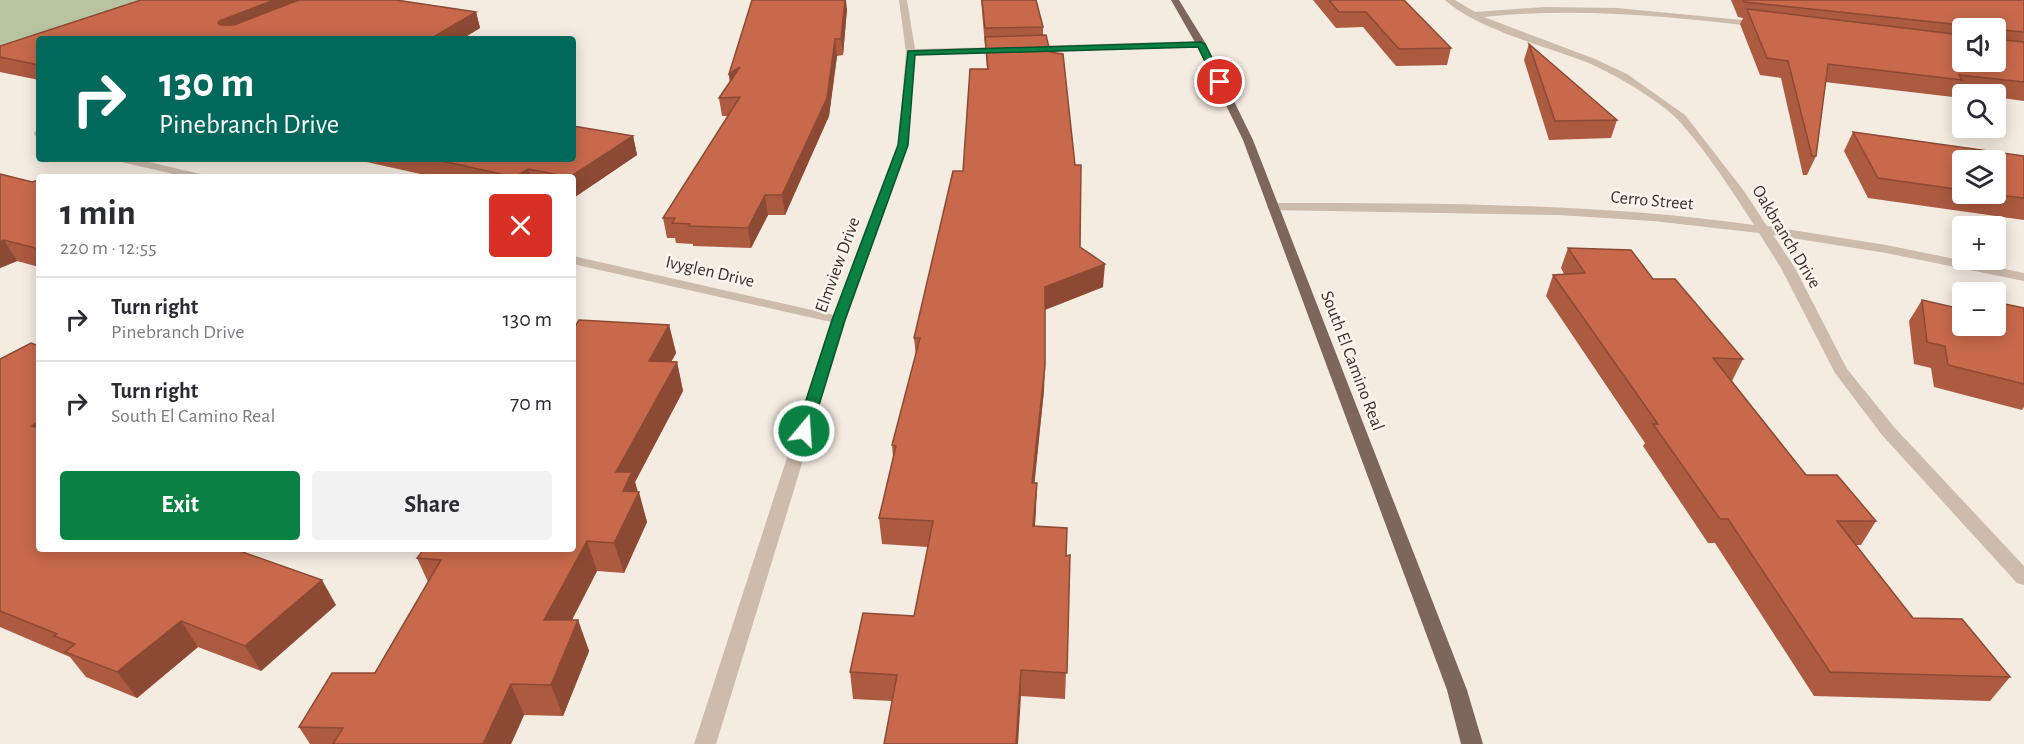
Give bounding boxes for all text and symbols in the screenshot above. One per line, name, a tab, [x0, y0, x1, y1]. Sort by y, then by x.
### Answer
map controls	[1952, 18, 2006, 336]
button: sound	[1952, 18, 2006, 72]
pin	[1194, 56, 1245, 107]
icon: right	[60, 60, 138, 138]
text: 130 m	[159, 62, 254, 104]
icon: arrive	[1203, 65, 1236, 98]
button: search	[1952, 84, 2006, 138]
text: Pinebranch Drive	[159, 111, 339, 138]
button: layers	[1952, 150, 2006, 204]
street label: Oakbranch Drive	[1748, 182, 1824, 292]
street label: Cerro Street	[1610, 188, 1694, 214]
button: close	[489, 194, 552, 257]
text: 1 min	[60, 195, 136, 231]
street label: Elmview Drive	[812, 215, 864, 315]
button: +	[1952, 216, 2006, 270]
text: 220 m · 12:55	[60, 238, 157, 258]
street label: Ivyglen Drive	[664, 253, 756, 291]
button: −	[1952, 282, 2006, 336]
street label: South El Camino Real	[1317, 289, 1387, 433]
text: Turn right	[111, 296, 198, 318]
icon: right	[60, 303, 93, 336]
text: 130 m	[503, 308, 552, 330]
text: Pinebranch Drive	[111, 322, 244, 342]
text: Turn right	[111, 380, 198, 402]
icon: right	[60, 387, 93, 420]
text: 70 m	[510, 392, 552, 414]
position arrow	[772, 399, 836, 463]
text: South El Camino Real	[111, 406, 276, 426]
button: Exit	[60, 471, 300, 540]
button: Share	[312, 471, 552, 540]

